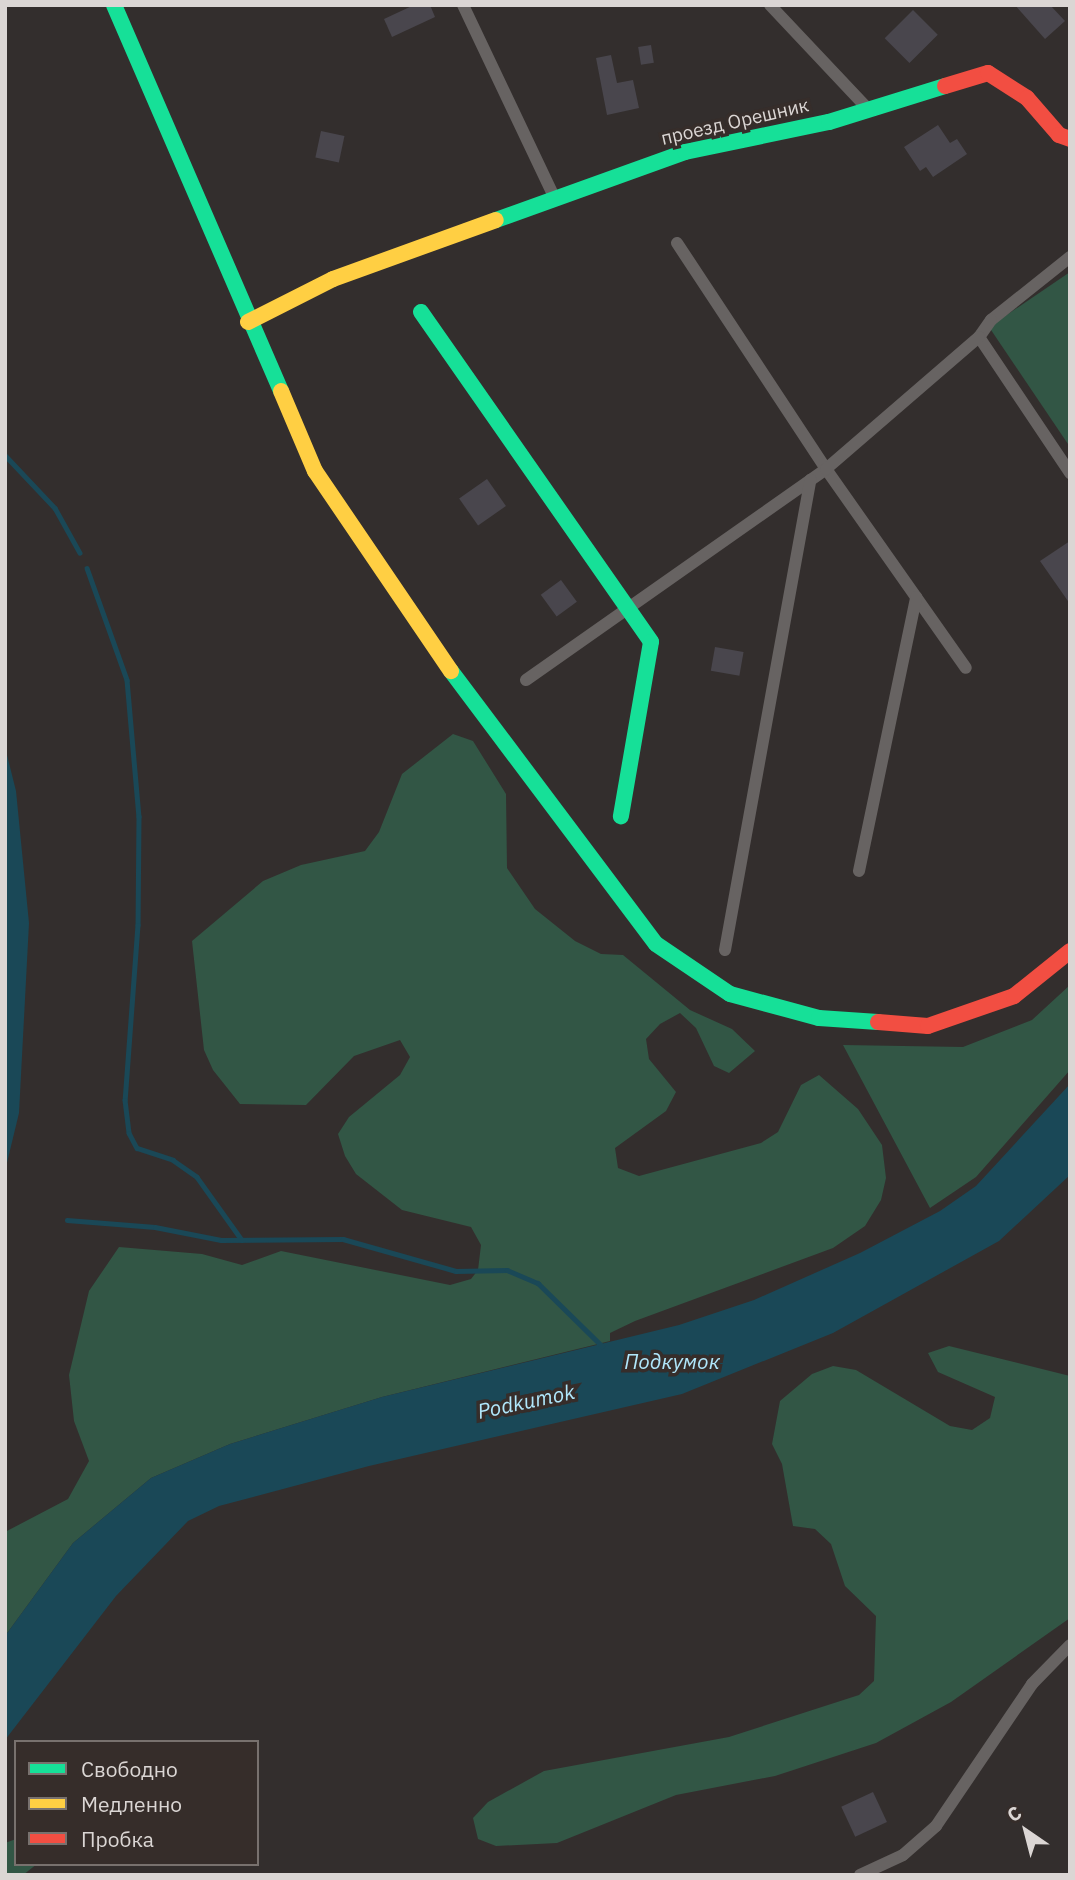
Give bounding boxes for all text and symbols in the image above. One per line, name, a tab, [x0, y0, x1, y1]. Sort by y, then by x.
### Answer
street label: проезд Орешник	[659, 94, 811, 150]
water label: Подкумок	[624, 1348, 720, 1374]
water label: Podkumok	[475, 1378, 577, 1424]
legend	[14, 1740, 259, 1866]
text: Свободно	[81, 1755, 178, 1783]
text: Медленно	[81, 1790, 182, 1818]
north arrow	[991, 1796, 1061, 1866]
text: С	[1002, 1800, 1026, 1827]
text: Пробка	[81, 1825, 154, 1853]

